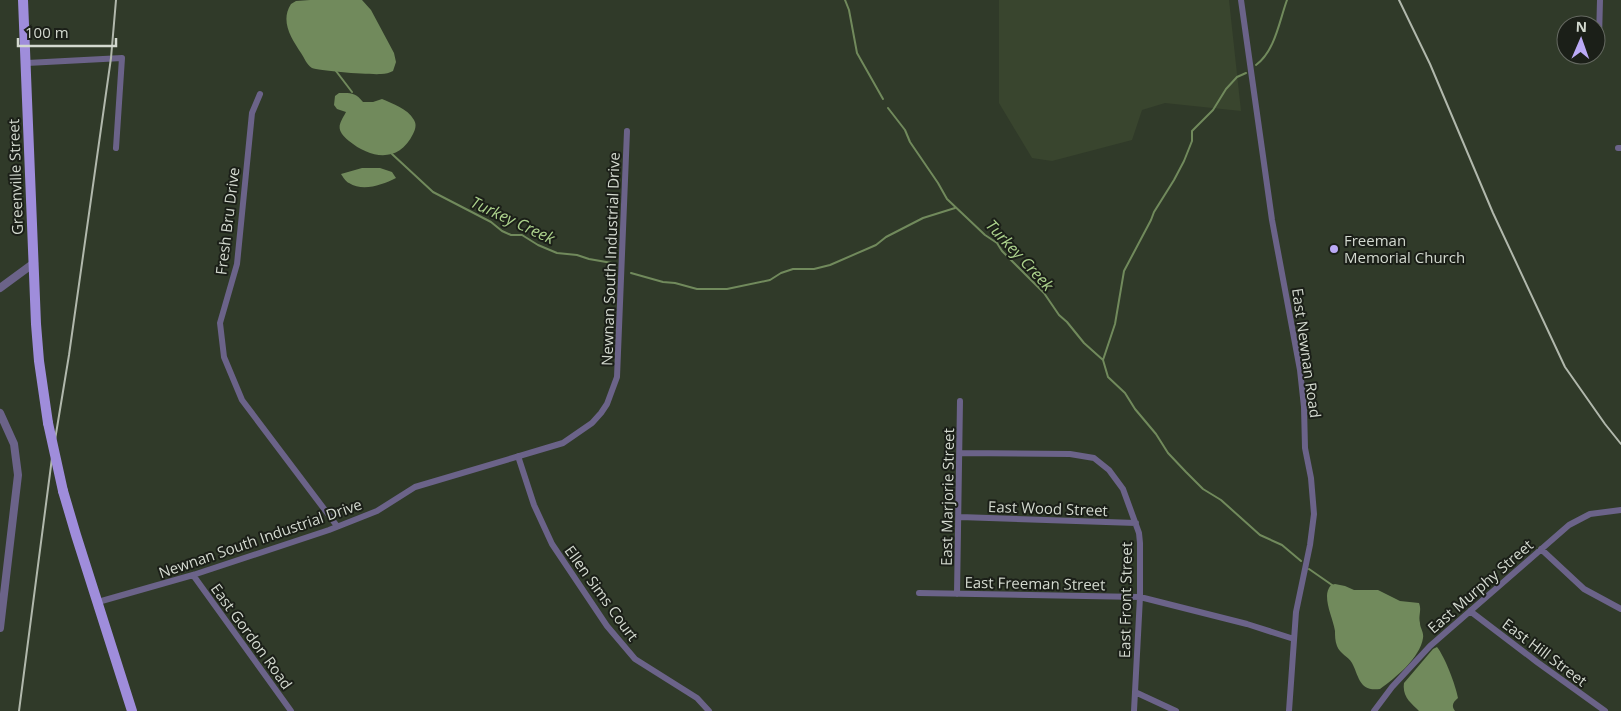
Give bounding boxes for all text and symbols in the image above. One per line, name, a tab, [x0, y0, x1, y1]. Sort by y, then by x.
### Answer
scale bar	[18, 15, 115, 47]
north arrow	[1556, 15, 1606, 65]
text: N	[1575, 17, 1587, 36]
text: 100 m	[25, 22, 69, 42]
street label: Greenville Street	[3, 119, 27, 235]
street label: Newnan South Industrial Drive	[596, 152, 624, 366]
street label: Fresh Bru Drive	[210, 166, 244, 276]
water label: Turkey Creek	[467, 191, 560, 250]
water label: Turkey Creek	[981, 214, 1060, 296]
place label: Freeman Memorial Church	[1344, 230, 1465, 267]
marker: Freeman Memorial Church	[1328, 243, 1340, 255]
street label: East Newnan Road	[1288, 287, 1326, 419]
street label: East Marjorie Street	[936, 428, 958, 566]
street label: Newnan South Industrial Drive	[156, 494, 364, 582]
street label: East Wood Street	[988, 496, 1108, 520]
street label: East Murphy Street	[1423, 535, 1537, 637]
street label: Ellen Sims Court	[561, 541, 643, 645]
street label: East Front Street	[1114, 542, 1136, 658]
street label: East Freeman Street	[964, 572, 1106, 594]
street label: East Gordon Road	[207, 579, 297, 693]
street label: East Hill Street	[1499, 614, 1591, 690]

